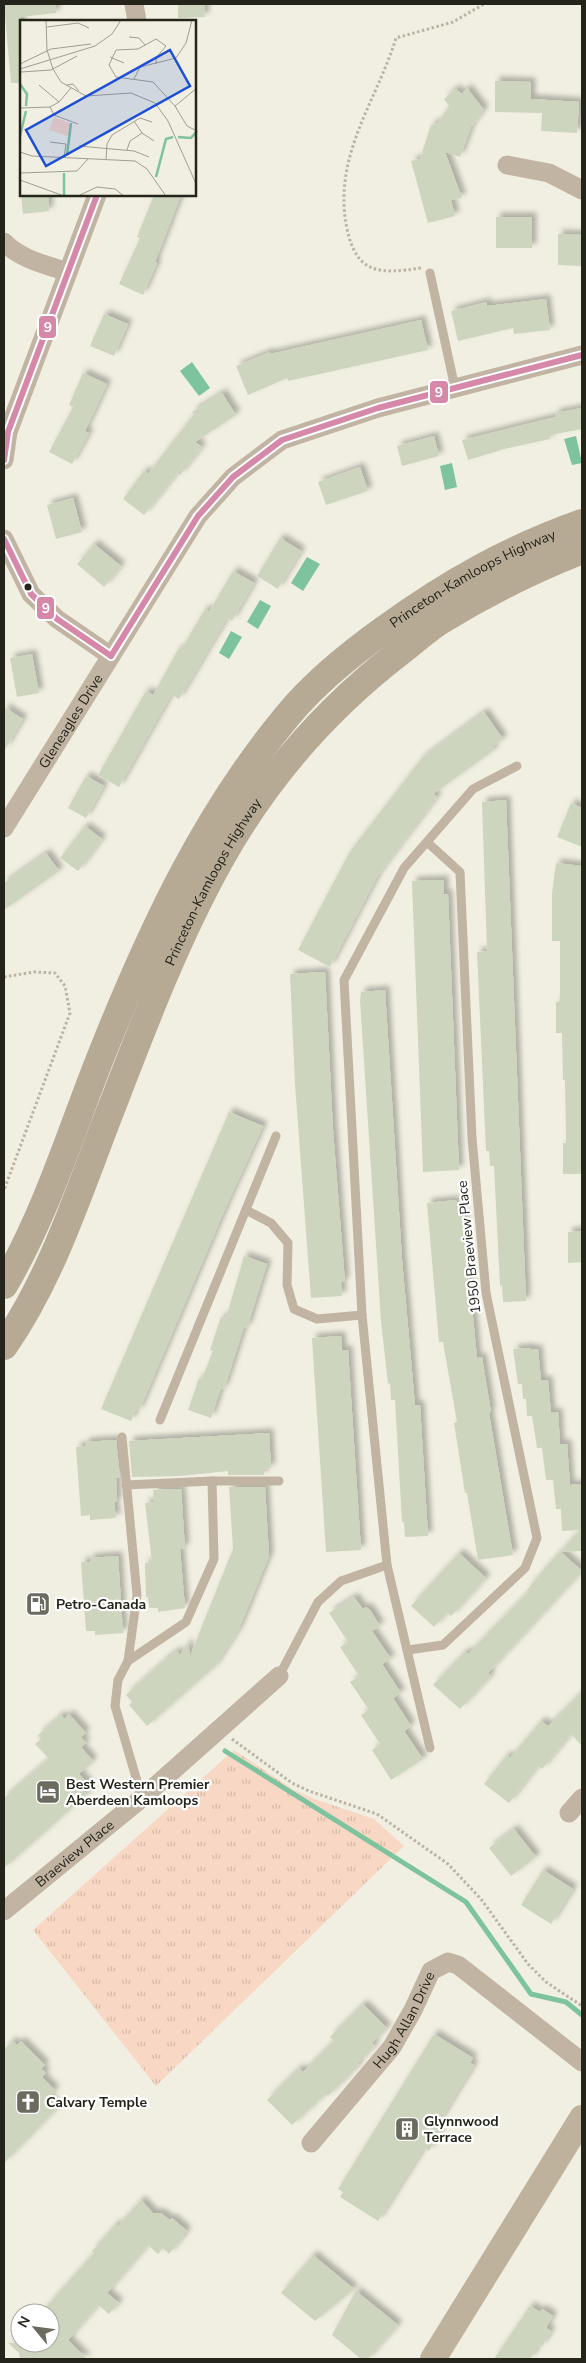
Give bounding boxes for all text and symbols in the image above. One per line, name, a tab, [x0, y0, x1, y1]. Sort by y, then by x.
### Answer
inset map	[20, 20, 196, 196]
line badge: 9	[38, 315, 57, 339]
text: 9	[44, 318, 52, 337]
line badge: 9	[429, 380, 449, 404]
text: 9	[435, 383, 443, 402]
street label: Princeton-Kamloops Highway	[386, 524, 559, 632]
unlabelled marker	[23, 582, 33, 592]
line badge: 9	[36, 596, 55, 620]
text: 9	[42, 599, 50, 618]
street label: Gleneagles Drive	[34, 670, 107, 772]
street label: Princeton-Kamloops Highway	[160, 794, 266, 969]
street label: 1950 Braeview Place	[453, 1179, 485, 1315]
fuel station icon: Petro-Canada	[25, 1591, 51, 1617]
place label: Petro-Canada	[56, 1595, 146, 1614]
place label: Best Western Premier Aberdeen Kamloops	[66, 1775, 210, 1810]
hotel icon: Best Western Premier Aberdeen Kamloops	[35, 1779, 61, 1805]
street label: Braeview Place	[31, 1815, 118, 1891]
street label: Hugh Allan Drive	[369, 1968, 439, 2072]
church icon: Calvary Temple	[15, 2089, 41, 2115]
place label: Calvary Temple	[46, 2093, 147, 2112]
place label: Glynnwood Terrace	[424, 2112, 499, 2147]
building icon: Glynnwood Terrace	[394, 2116, 420, 2142]
north arrow	[10, 2303, 60, 2353]
text: N	[13, 2313, 35, 2331]

